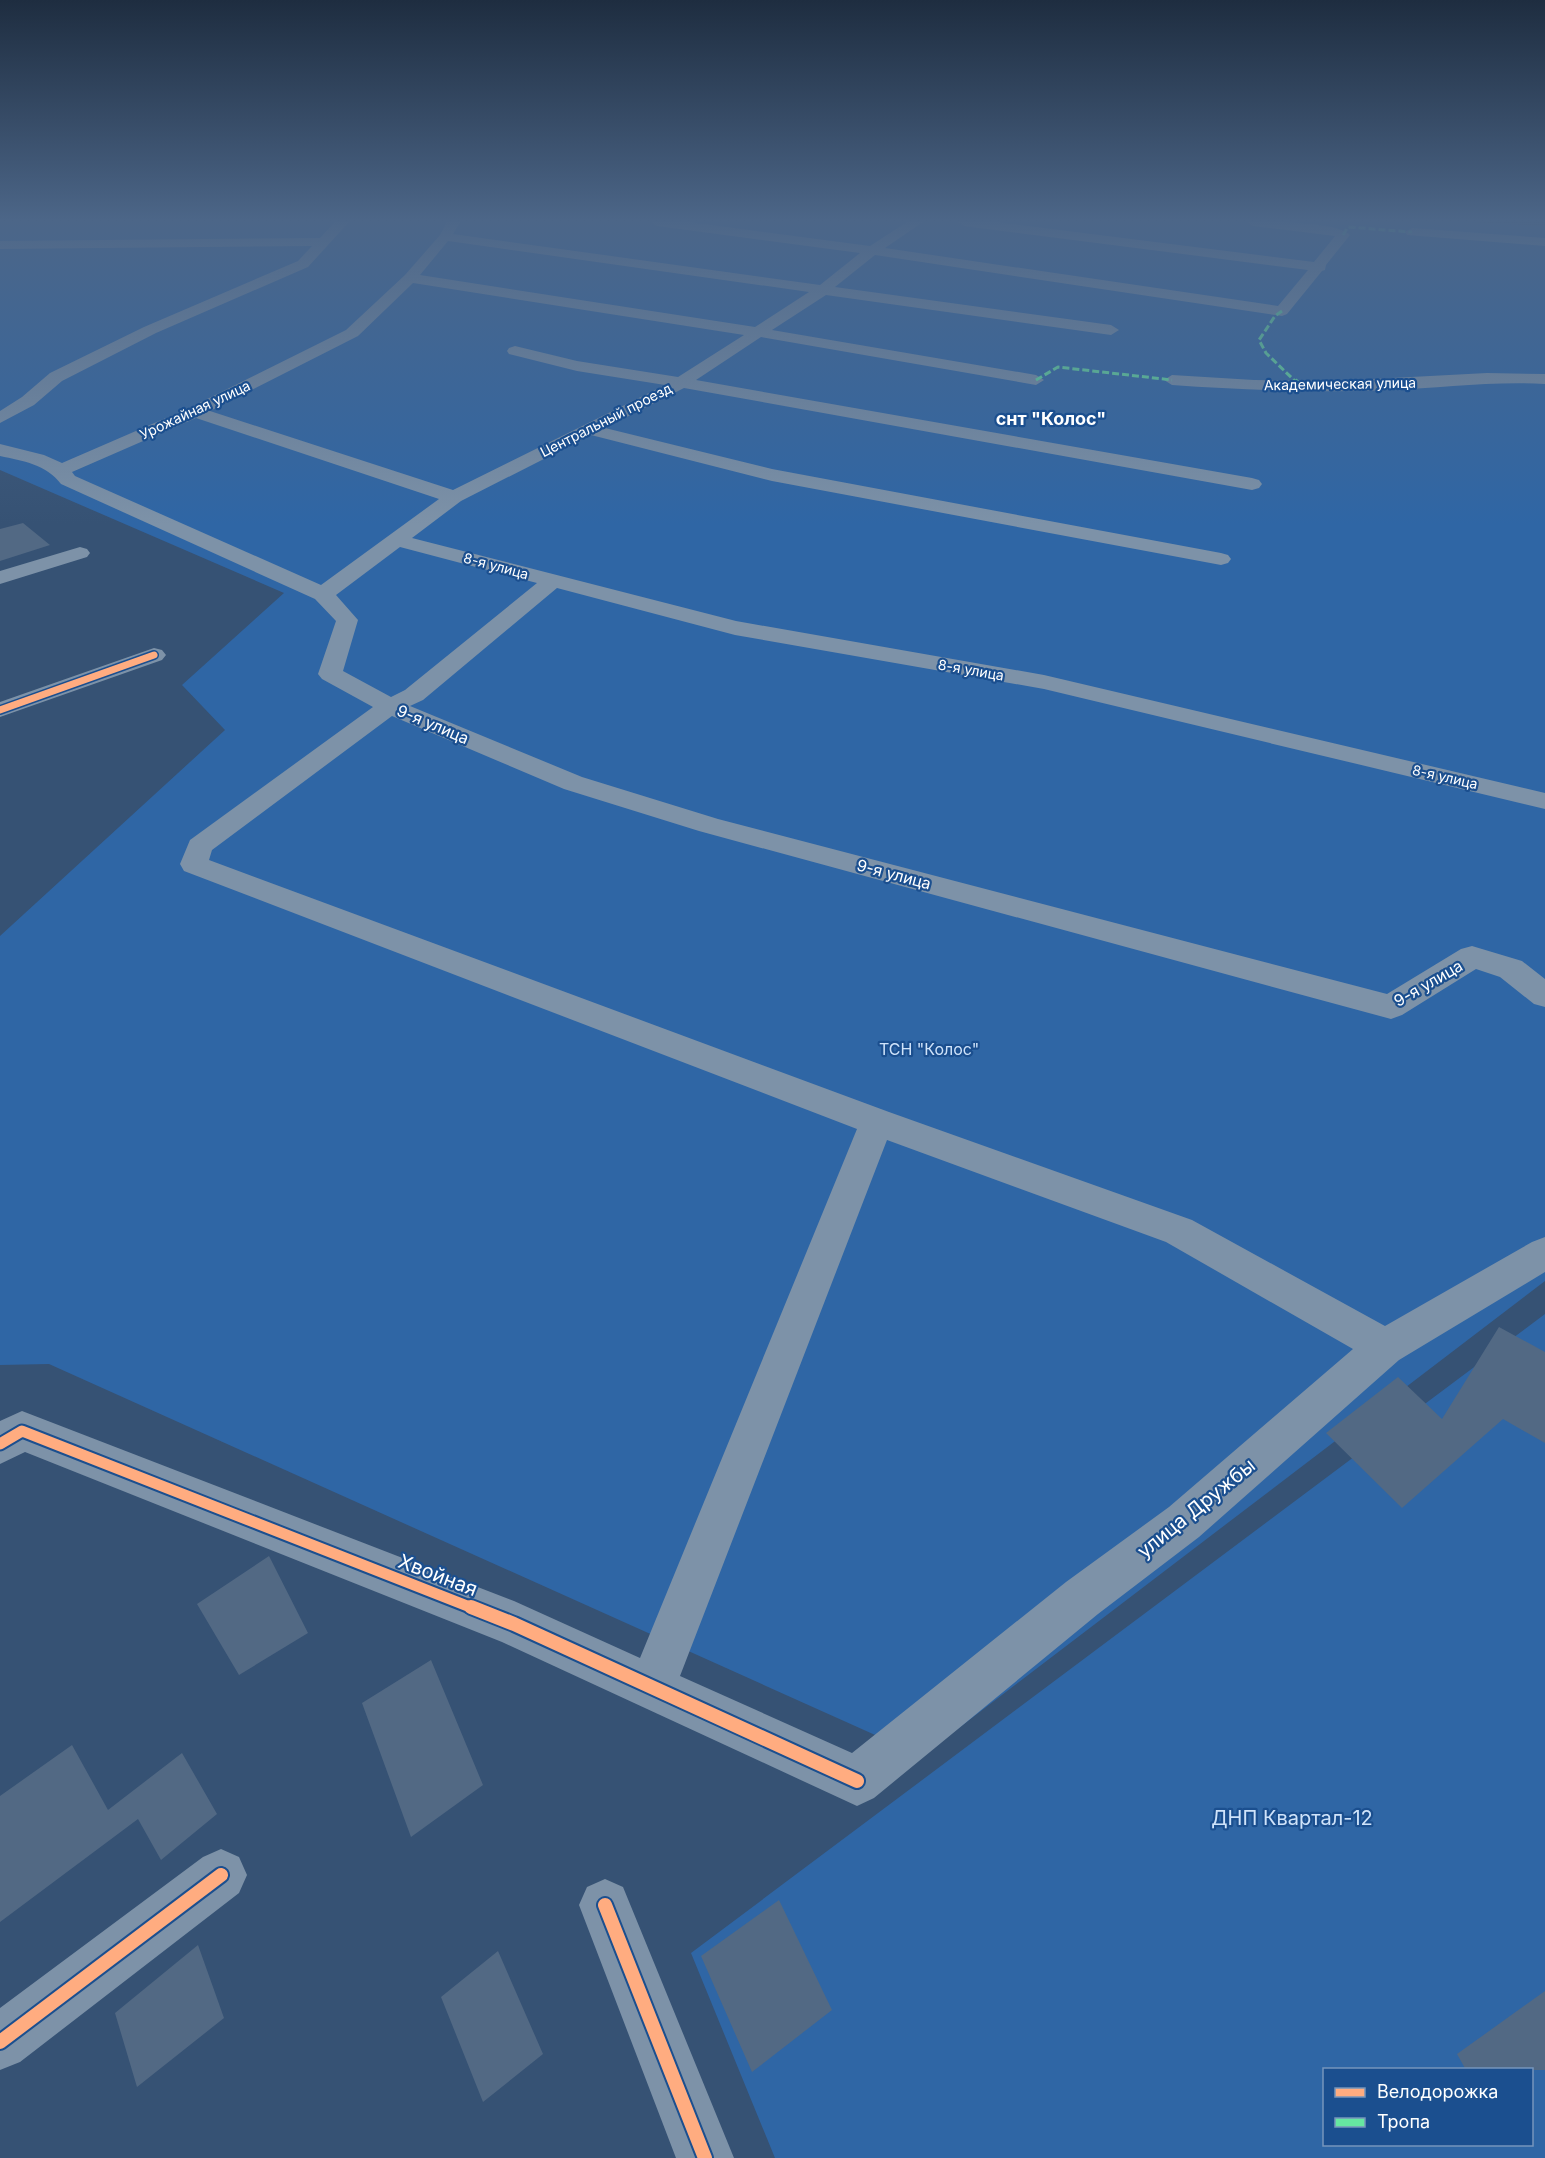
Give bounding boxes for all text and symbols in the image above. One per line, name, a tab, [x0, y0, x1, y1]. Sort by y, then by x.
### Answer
street label: Академическая улица	[1264, 374, 1416, 393]
street label: Урожайная улица	[137, 376, 253, 443]
street label: Центральный проезд	[537, 379, 675, 460]
district label: снт "Колос"	[996, 408, 1106, 429]
street label: 8-я улица	[462, 549, 530, 582]
street label: 8-я улица	[937, 655, 1005, 684]
street label: 9-я улица	[394, 700, 472, 748]
street label: 8-я улица	[1411, 761, 1479, 792]
street label: 9-я улица	[855, 854, 933, 894]
street label: 9-я улица	[1390, 955, 1466, 1011]
park label: ТСН "Колос"	[879, 1039, 979, 1059]
street label: улица Дружбы	[1132, 1453, 1260, 1563]
street label: Хвойная	[395, 1549, 481, 1601]
park label: ДНП Квартал-12	[1211, 1806, 1373, 1830]
legend	[1323, 2068, 1533, 2146]
text: Велодорожка	[1377, 2081, 1498, 2102]
text: Тропа	[1377, 2111, 1430, 2132]

